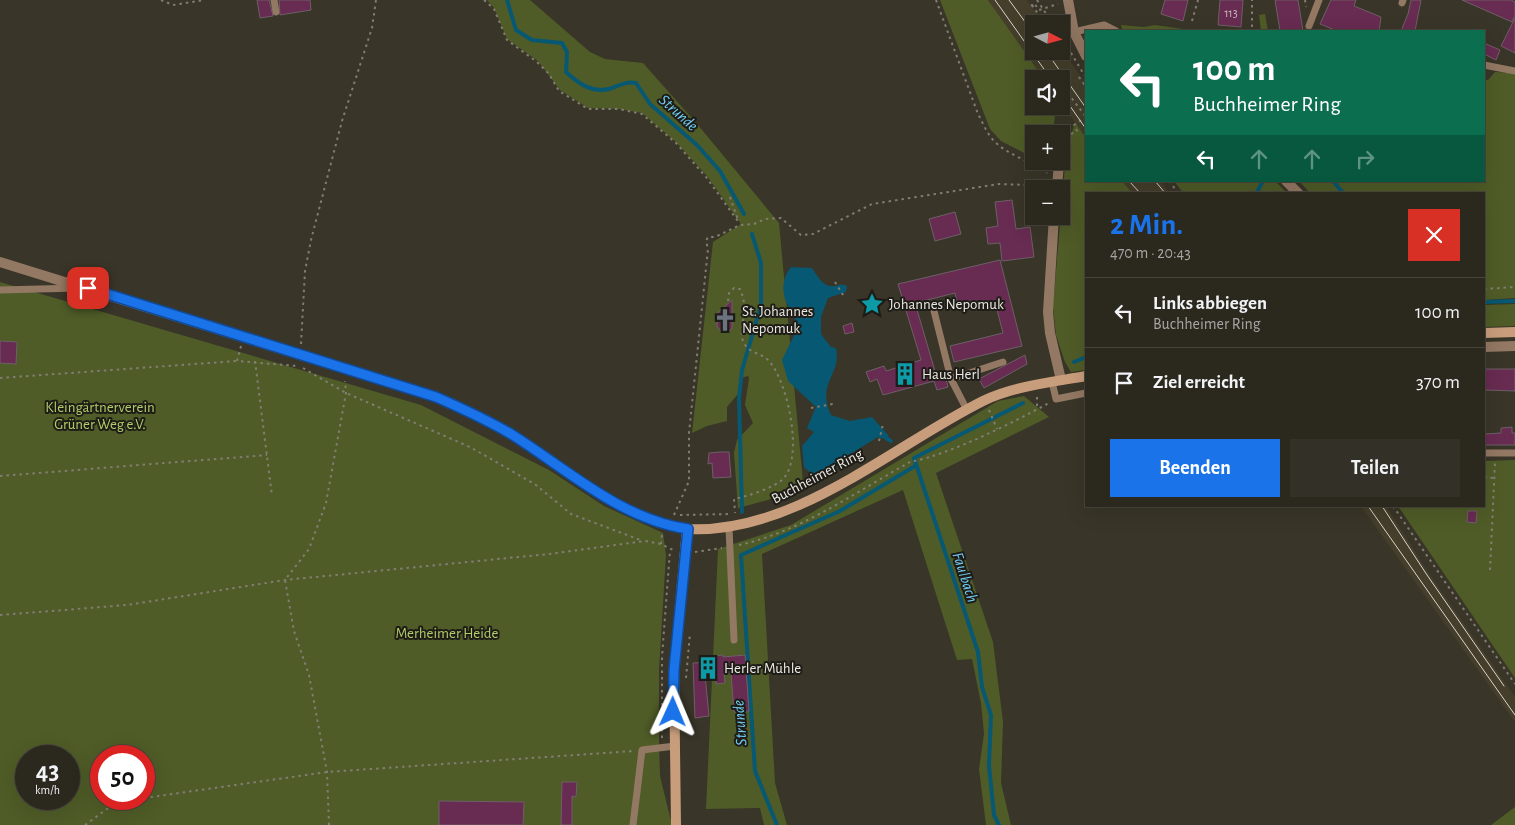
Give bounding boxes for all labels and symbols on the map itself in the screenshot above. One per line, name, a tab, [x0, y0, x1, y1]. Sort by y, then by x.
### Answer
house number: 113	[1224, 7, 1238, 19]
north arrow	[1025, 15, 1070, 60]
water label: Strunde	[656, 91, 701, 134]
pin	[67, 267, 109, 309]
place icon: Johannes Nepomuk	[859, 291, 885, 317]
place label: Johannes Nepomuk	[889, 297, 1004, 312]
place label: St. Johannes Nepomuk	[742, 304, 813, 336]
church icon: St. Johannes Nepomuk	[712, 307, 738, 333]
building icon: Haus Herl	[892, 361, 918, 387]
place label: Haus Herl	[922, 367, 980, 382]
park label: Kleingärtnerverein Grüner Weg e.V.	[45, 400, 155, 432]
street label: Buchheimer Ring	[769, 446, 866, 507]
water label: Faulbach	[949, 550, 981, 604]
park label: Merheimer Heide	[395, 626, 499, 641]
building icon: Herler Mühle	[695, 655, 721, 681]
place label: Herler Mühle	[724, 661, 801, 676]
position arrow	[646, 685, 698, 737]
water label: Strunde	[730, 700, 750, 746]
speed limit sign: 50	[90, 745, 155, 810]

